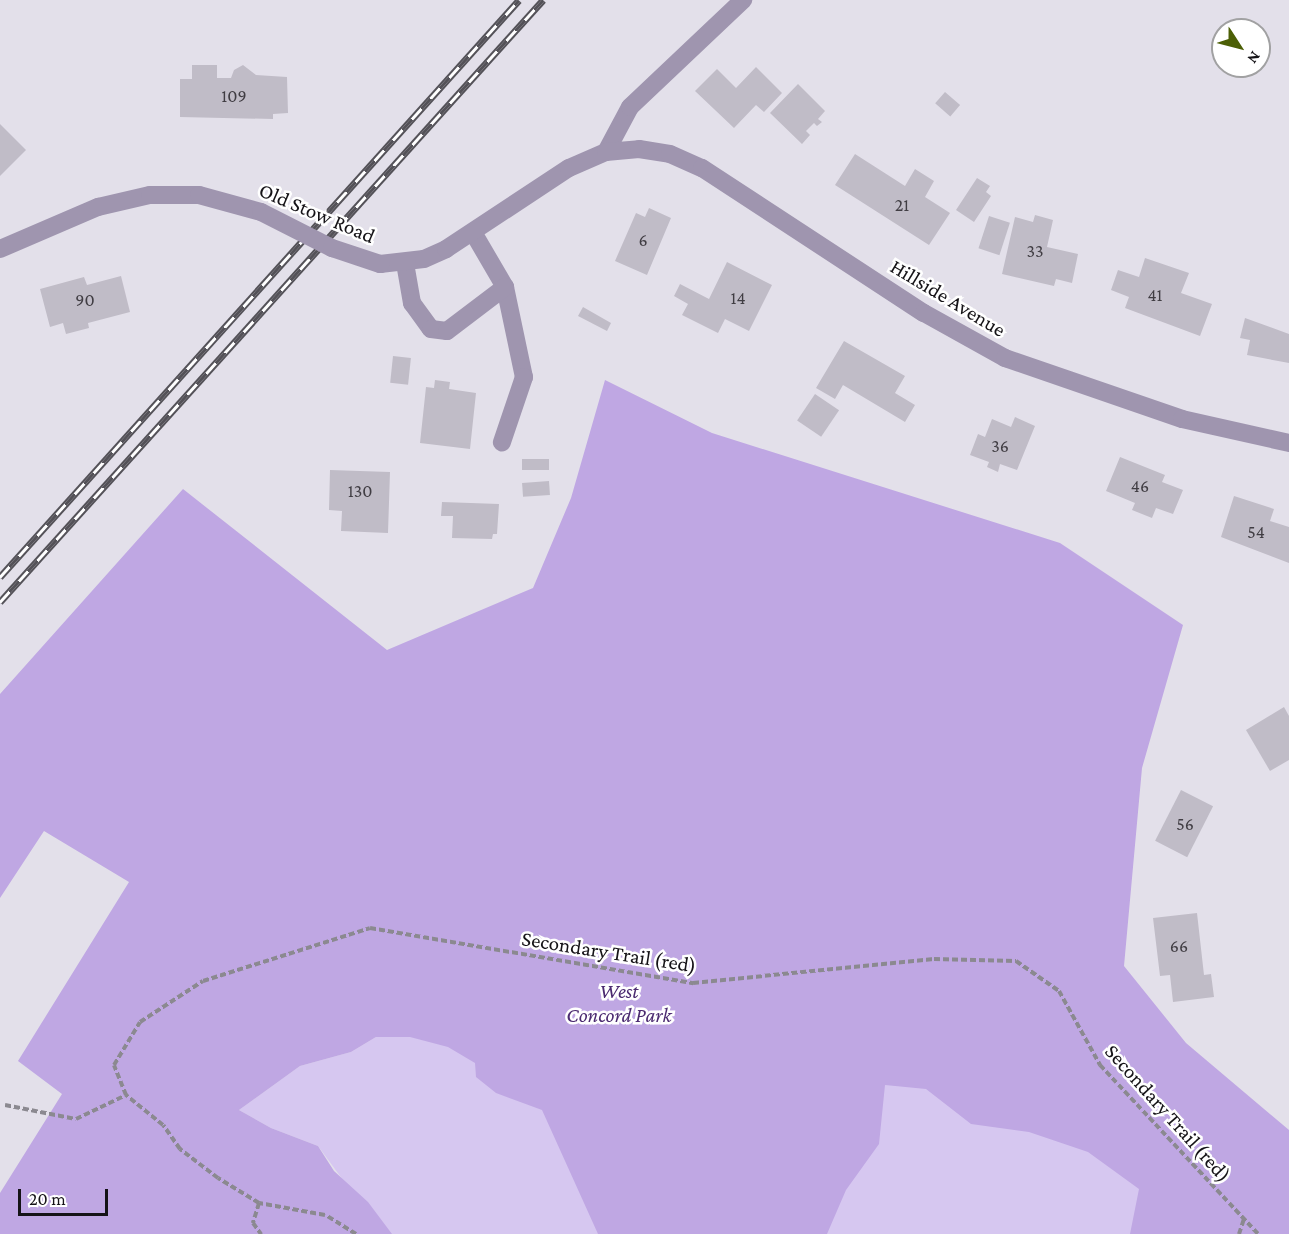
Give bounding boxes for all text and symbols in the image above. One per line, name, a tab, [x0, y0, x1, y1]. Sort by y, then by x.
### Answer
north arrow	[1211, 18, 1271, 78]
text: N	[1244, 48, 1264, 67]
house number: 109	[221, 85, 247, 107]
street label: Old Stow Road	[255, 177, 379, 249]
house number: 21	[895, 194, 909, 216]
house number: 6	[638, 229, 648, 251]
house number: 33	[1027, 240, 1043, 262]
street label: Hillside Avenue	[886, 254, 1010, 342]
house number: 41	[1147, 284, 1163, 306]
house number: 14	[730, 287, 746, 309]
house number: 90	[75, 289, 95, 311]
house number: 36	[991, 435, 1009, 457]
house number: 46	[1131, 475, 1149, 497]
house number: 130	[348, 480, 372, 502]
house number: 54	[1247, 521, 1265, 543]
house number: 56	[1176, 813, 1194, 835]
street label: Secondary Trail (red)	[520, 926, 698, 978]
house number: 66	[1170, 935, 1188, 957]
park label: West Concord Park	[566, 978, 672, 1028]
street label: Secondary Trail (red)	[1100, 1039, 1236, 1187]
scale bar	[21, 1177, 111, 1215]
text: 20 m	[29, 1189, 66, 1209]

